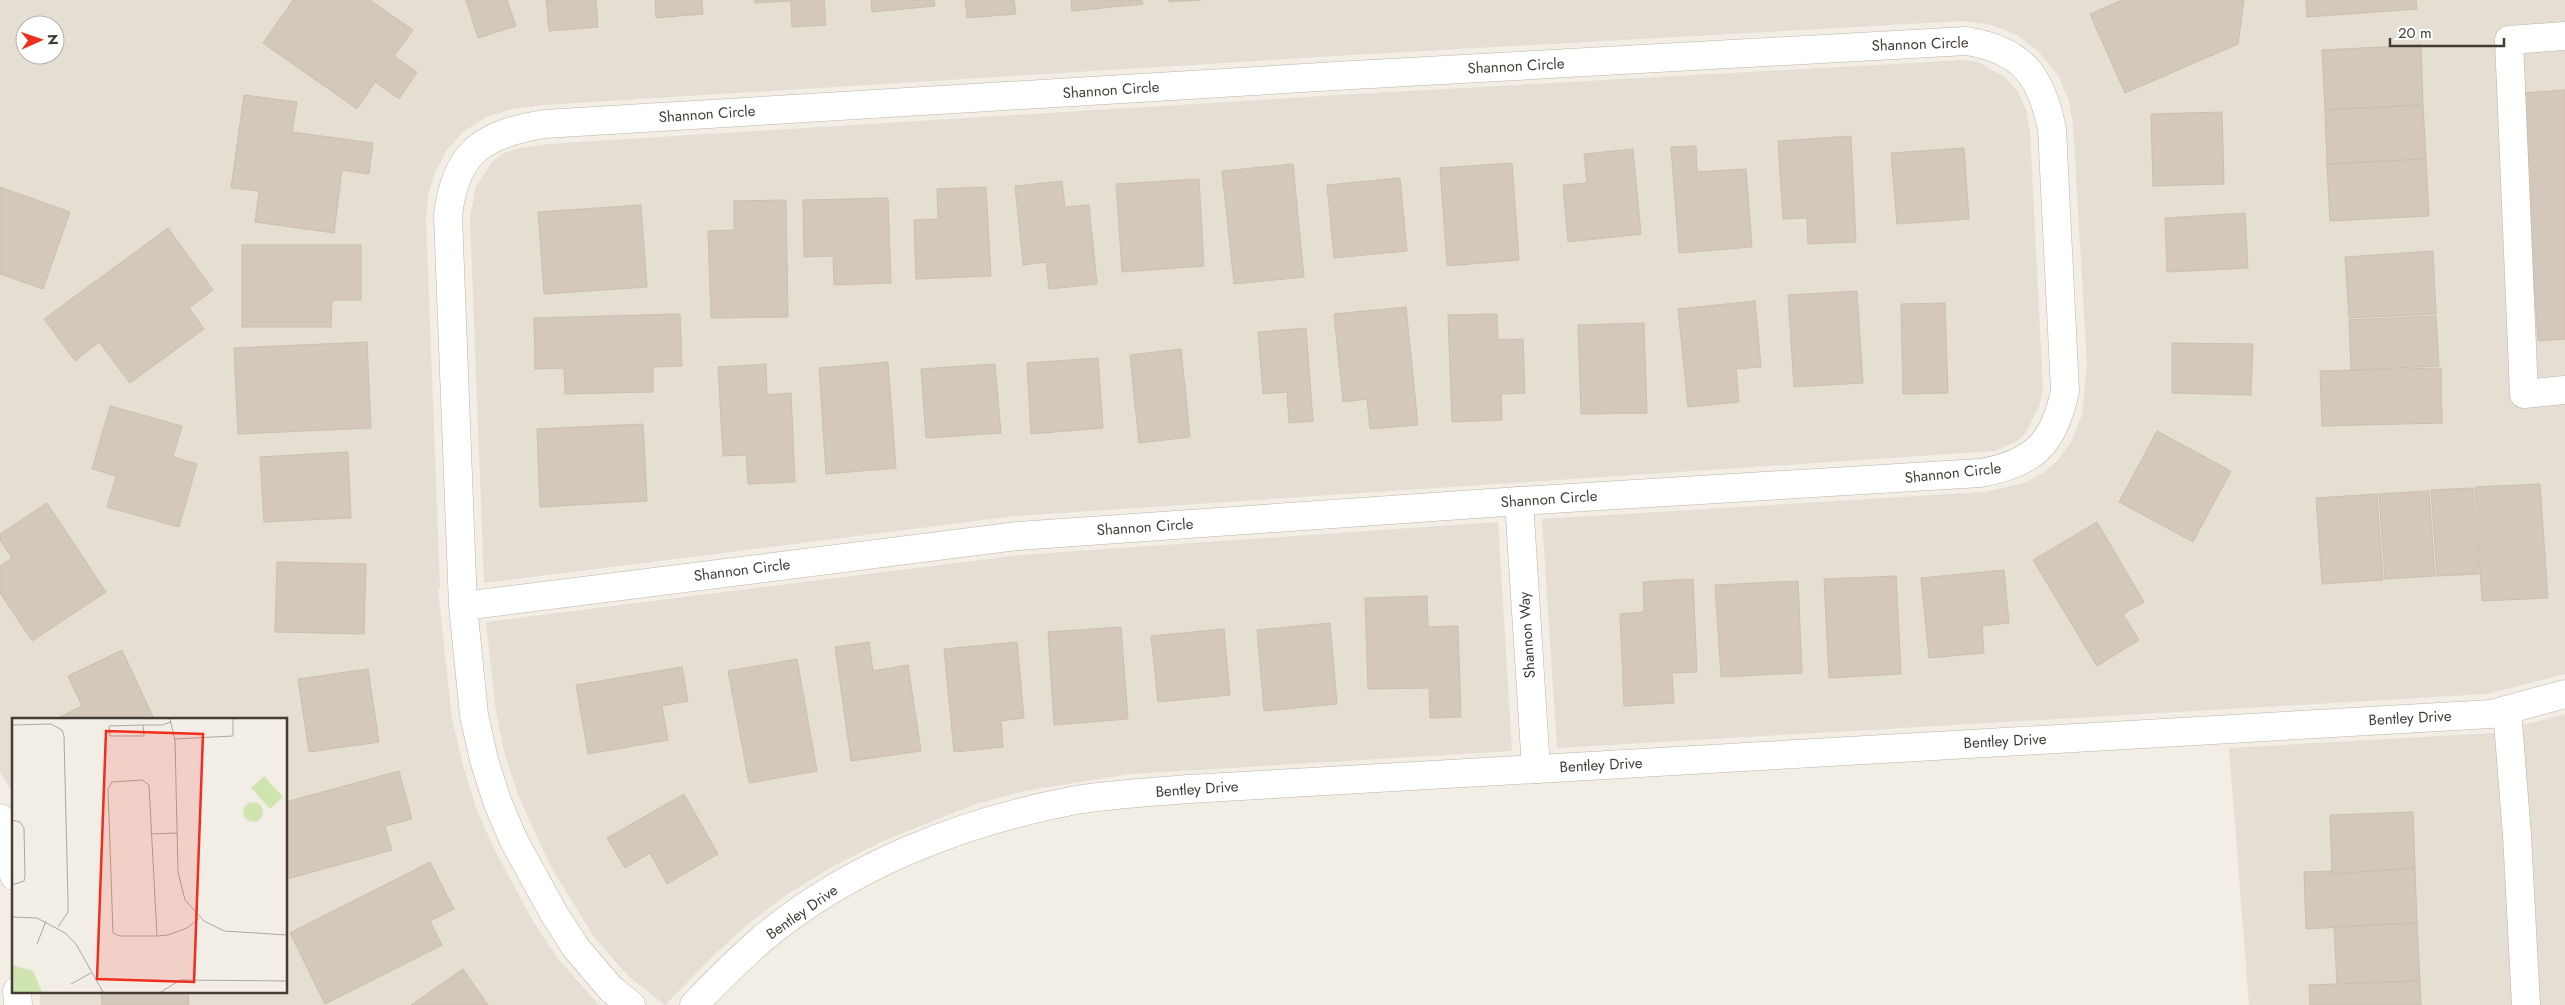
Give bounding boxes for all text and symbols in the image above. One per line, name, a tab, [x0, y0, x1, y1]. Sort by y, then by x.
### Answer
north arrow	[15, 15, 65, 65]
scale bar	[2390, 15, 2504, 47]
text: 20 m	[2398, 22, 2432, 44]
street label: Shannon Circle	[1871, 31, 1969, 57]
text: N	[43, 34, 63, 45]
street label: Shannon Circle	[1467, 52, 1565, 80]
street label: Shannon Circle	[1062, 76, 1160, 104]
street label: Shannon Circle	[658, 100, 756, 128]
street label: Shannon Circle	[1904, 457, 2003, 489]
street label: Shannon Circle	[1500, 485, 1598, 513]
street label: Shannon Circle	[1096, 513, 1194, 541]
street label: Shannon Circle	[692, 553, 792, 587]
street label: Shannon Way	[1513, 591, 1541, 679]
street label: Bentley Drive	[2368, 705, 2452, 731]
inset map	[12, 718, 288, 992]
street label: Bentley Drive	[1963, 728, 2047, 754]
street label: Bentley Drive	[1559, 752, 1643, 778]
street label: Bentley Drive	[1155, 775, 1239, 803]
street label: Bentley Drive	[762, 879, 843, 945]

